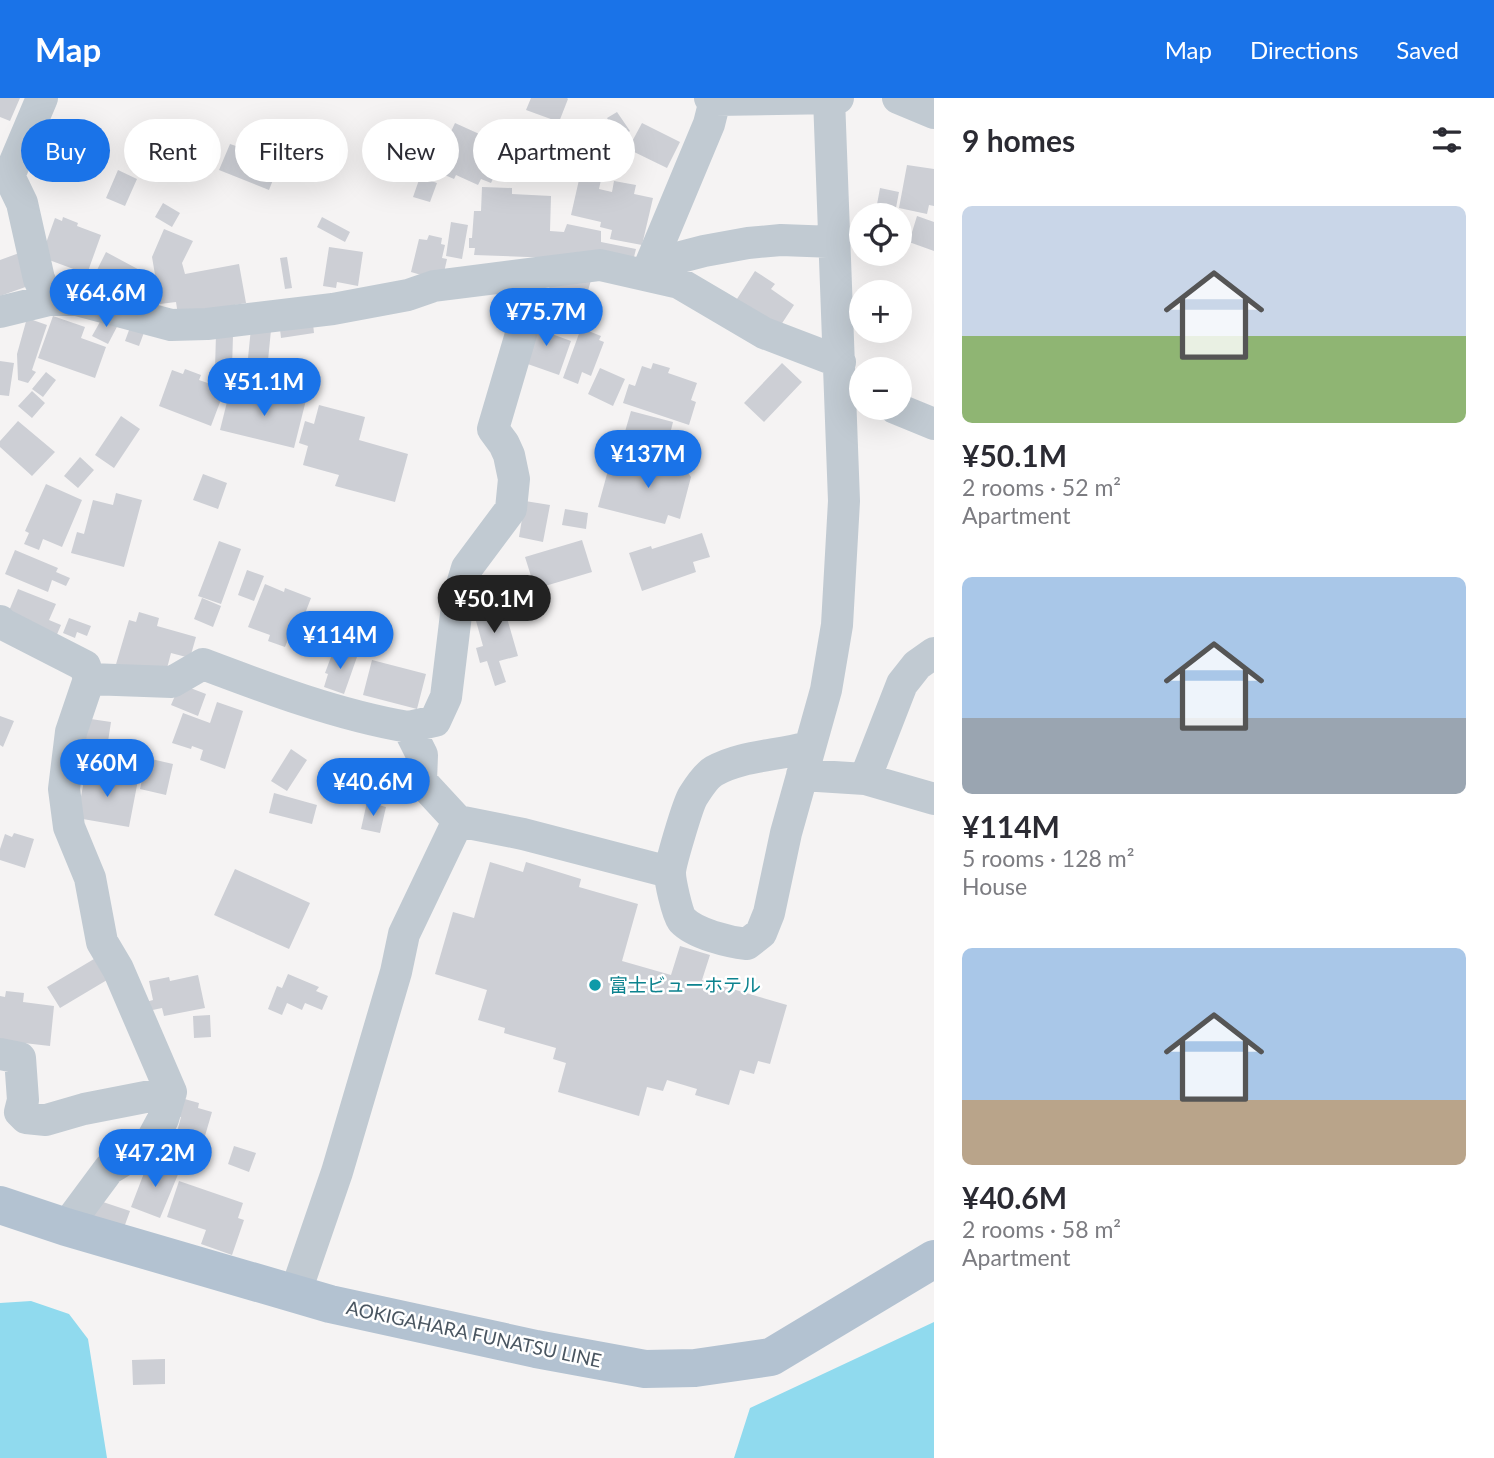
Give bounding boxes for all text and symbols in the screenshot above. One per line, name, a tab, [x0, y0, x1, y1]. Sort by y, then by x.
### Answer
text: Map	[35, 29, 101, 69]
text: Map	[1165, 35, 1212, 64]
text: Directions	[1250, 35, 1358, 64]
text: Saved	[1396, 35, 1459, 64]
chip: Buy	[21, 119, 110, 182]
chip: Rent	[124, 119, 221, 182]
chip: Filters	[235, 119, 348, 182]
chip: New	[362, 119, 459, 182]
chip: Apartment	[473, 119, 635, 182]
icon: filters	[1428, 121, 1466, 159]
text: 9 homes	[962, 122, 1075, 158]
map controls	[849, 203, 912, 420]
button: locate	[849, 203, 912, 266]
icon: home	[1151, 252, 1277, 378]
pin: ¥64.6M	[49, 270, 163, 329]
text: ¥64.6M	[66, 278, 146, 306]
button: +	[849, 280, 912, 343]
pin: ¥75.7M	[489, 288, 603, 348]
text: ¥75.7M	[506, 297, 586, 325]
button: −	[849, 357, 912, 420]
pin: ¥51.1M	[207, 358, 321, 418]
text: ¥51.1M	[224, 367, 304, 395]
pin: ¥137M	[599, 430, 697, 490]
text: ¥50.1M	[962, 437, 1067, 473]
text: ¥137M	[610, 439, 686, 467]
text: 2 rooms · 52 m²	[962, 473, 1121, 501]
text: Apartment	[962, 501, 1070, 529]
pin: ¥50.1M	[437, 575, 551, 635]
text: ¥50.1M	[454, 584, 534, 612]
pin: ¥114M	[291, 612, 389, 671]
text: ¥114M	[302, 620, 378, 648]
icon: home	[1151, 623, 1277, 749]
pin: ¥60M	[66, 740, 148, 799]
text: ¥60M	[76, 748, 138, 776]
pin: ¥40.6M	[316, 758, 430, 818]
text: ¥40.6M	[333, 767, 413, 795]
text: ¥114M	[962, 808, 1060, 844]
text: 5 rooms · 128 m²	[962, 844, 1134, 872]
text: House	[962, 872, 1027, 900]
place label: 富士ビューホテル	[609, 973, 761, 996]
marker: 富士ビューホテル	[587, 977, 603, 993]
icon: home	[1151, 994, 1277, 1120]
pin: ¥47.2M	[98, 1130, 212, 1189]
text: ¥47.2M	[115, 1138, 195, 1166]
text: ¥40.6M	[962, 1179, 1067, 1215]
text: 2 rooms · 58 m²	[962, 1215, 1121, 1243]
text: Apartment	[962, 1243, 1070, 1271]
street label: AOKIGAHARA FUNATSU LINE	[344, 1295, 604, 1372]

